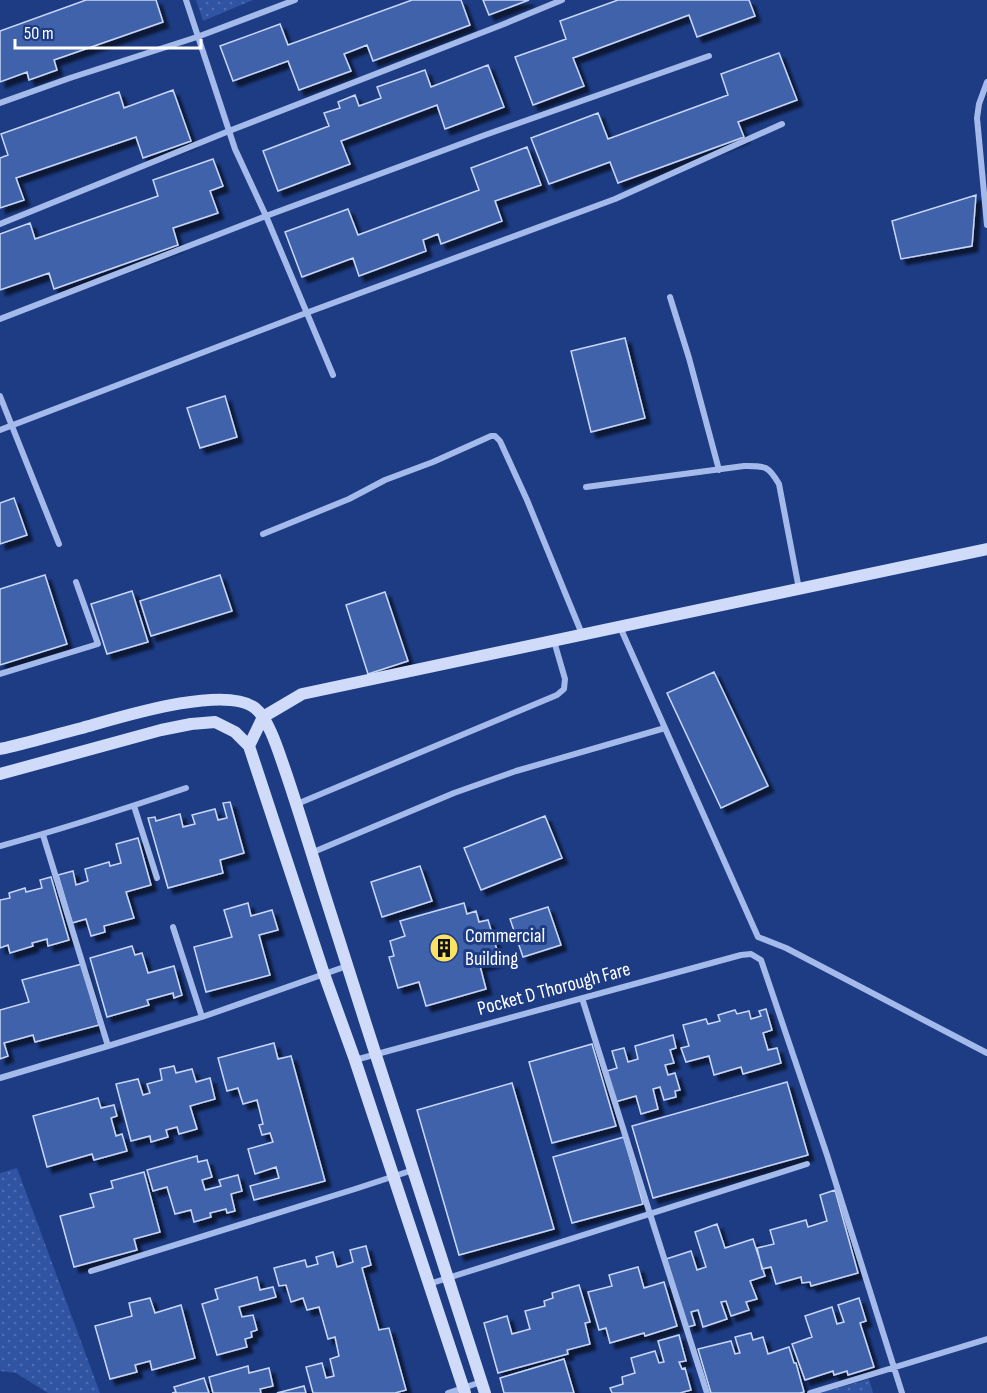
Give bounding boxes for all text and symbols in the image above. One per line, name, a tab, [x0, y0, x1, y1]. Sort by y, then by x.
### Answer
scale bar	[15, 12, 201, 50]
text: 50 m	[24, 23, 54, 44]
place label: Commercial Building	[465, 924, 545, 971]
building icon: Commercial Building	[428, 932, 460, 964]
street label: Pocket D Thorough Fare	[475, 957, 633, 1021]

